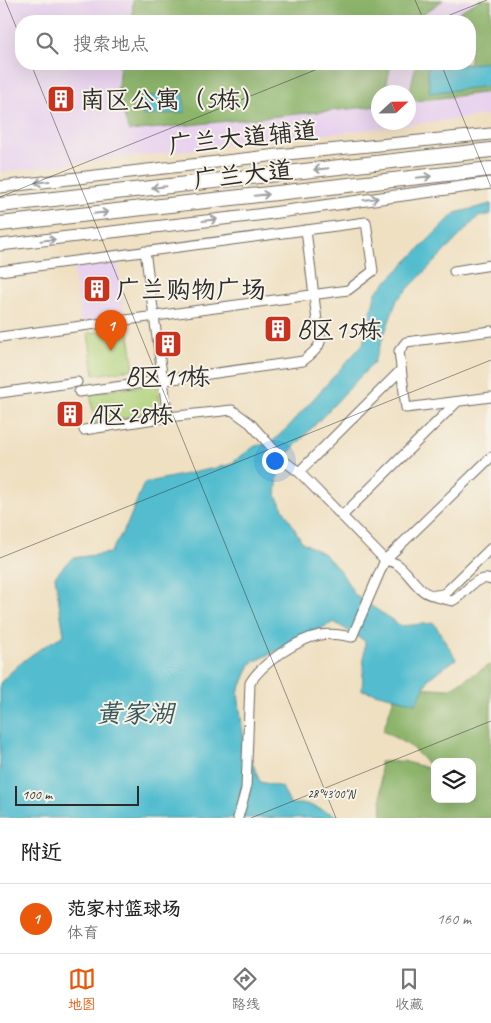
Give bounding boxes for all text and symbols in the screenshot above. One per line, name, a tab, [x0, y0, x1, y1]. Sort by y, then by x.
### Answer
search box	[15, 15, 476, 70]
icon: search	[33, 29, 61, 57]
text: 搜索地点	[73, 32, 149, 56]
building icon: 南区公寓（5栋）	[46, 84, 76, 114]
place label: 南区公寓（5栋）	[80, 84, 266, 116]
north arrow	[371, 85, 416, 130]
street label: 广兰大道辅道	[167, 114, 319, 162]
street label: 广兰大道	[192, 154, 295, 196]
one-way arrow	[313, 164, 329, 174]
one-way arrow	[415, 172, 431, 182]
one-way arrow	[35, 177, 51, 187]
one-way arrow	[152, 182, 168, 192]
one-way arrow	[254, 190, 270, 200]
one-way arrow	[363, 194, 379, 204]
one-way arrow	[92, 208, 108, 218]
one-way arrow	[201, 215, 217, 225]
one-way arrow	[40, 235, 56, 245]
building icon: 广兰购物广场	[82, 274, 112, 304]
place label: 广兰购物广场	[116, 274, 266, 306]
pin: 1	[95, 310, 127, 351]
building icon: B区15栋	[263, 314, 293, 344]
place label: B区15栋	[297, 314, 383, 346]
building icon: B区11栋	[153, 329, 183, 359]
place label: B区11栋	[125, 361, 211, 393]
building icon: A区28栋	[55, 399, 85, 429]
place label: A区28栋	[89, 399, 174, 431]
your location	[262, 448, 288, 474]
water label: 黄家湖	[96, 697, 177, 730]
map controls	[431, 758, 476, 803]
button: layers	[431, 758, 476, 803]
scale bar	[15, 783, 139, 806]
text: 100 m	[22, 786, 52, 803]
text: 28°43'00"N	[307, 786, 356, 802]
text: 附近	[20, 839, 62, 865]
text: 范家村篮球场	[67, 897, 181, 921]
text: 1	[32, 909, 40, 929]
text: 160 m	[437, 909, 471, 929]
text: 体育	[67, 923, 99, 943]
tab: 地图	[68, 965, 96, 1013]
tab: 路线	[231, 965, 259, 1013]
tab: 收藏	[395, 965, 423, 1013]

